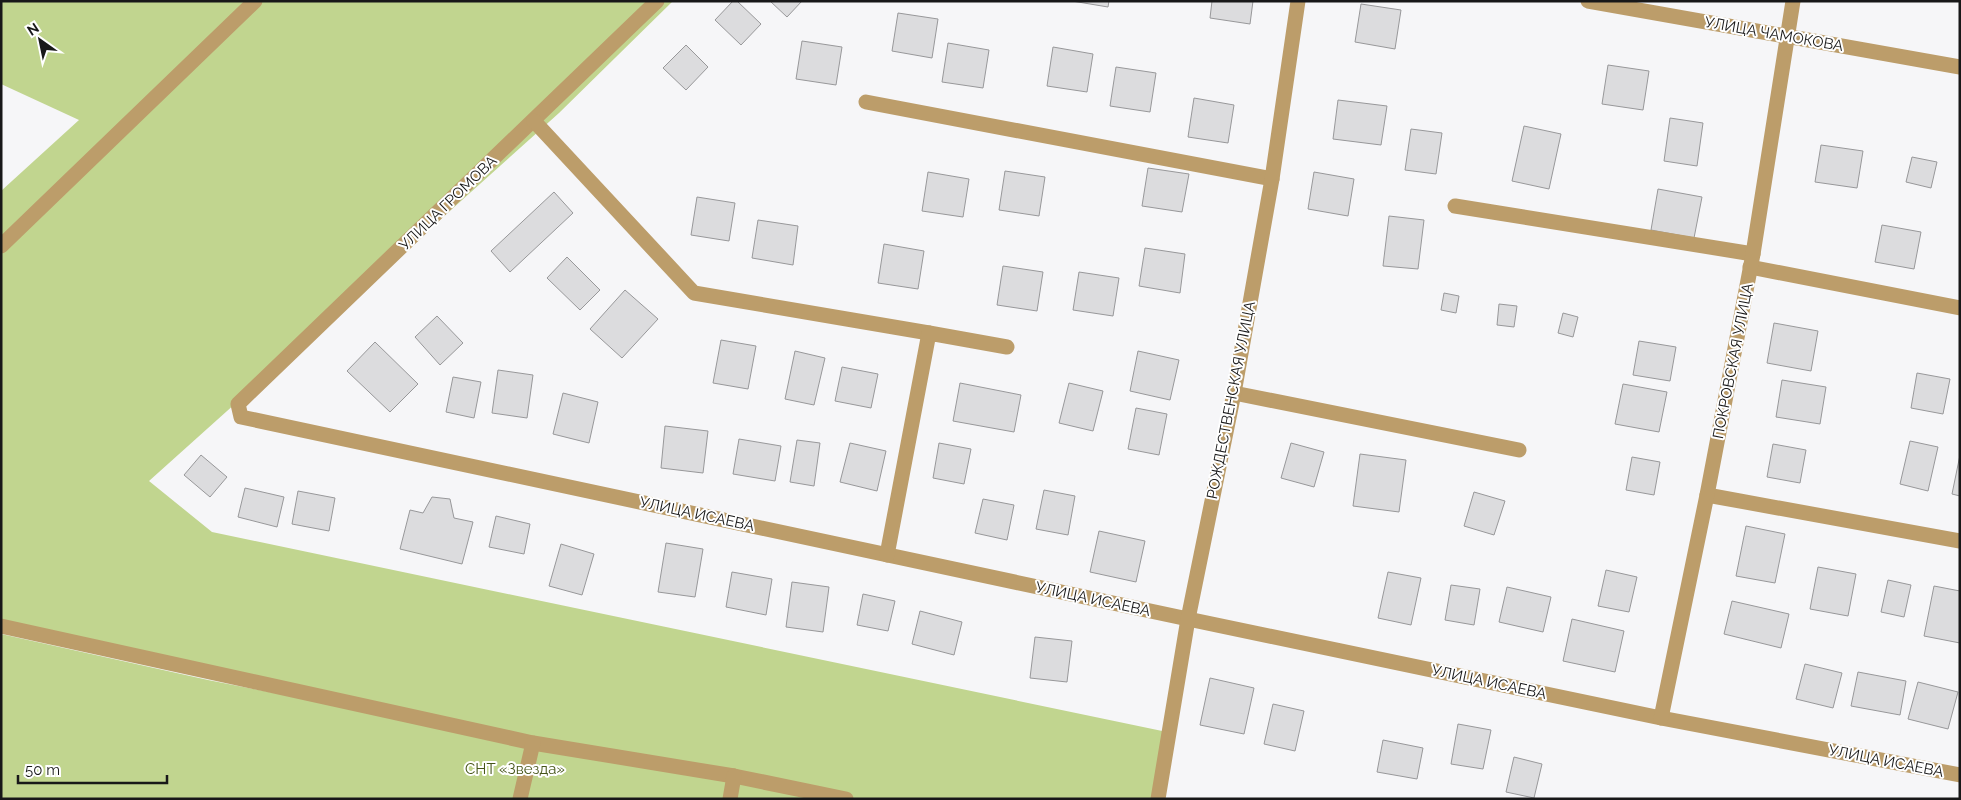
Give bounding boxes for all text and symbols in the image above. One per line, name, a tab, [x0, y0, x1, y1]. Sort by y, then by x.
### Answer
street label: УЛИЦА ЧАМОКОВА	[1703, 13, 1845, 55]
north arrow	[15, 15, 65, 65]
text: N	[24, 19, 42, 39]
street label: УЛИЦА ГРОМОВА	[395, 152, 501, 254]
street label: ПОКРОВСКАЯ УЛИЦА	[1709, 282, 1757, 440]
street label: РОЖДЕСТВЕНСКАЯ УЛИЦА	[1203, 300, 1259, 500]
street label: УЛИЦА ИСАЕВА	[638, 493, 756, 535]
street label: УЛИЦА ИСАЕВА	[1034, 578, 1152, 620]
street label: УЛИЦА ИСАЕВА	[1430, 661, 1548, 703]
street label: УЛИЦА ИСАЕВА	[1827, 741, 1945, 781]
scale bar	[18, 752, 166, 784]
park label: СНТ «Звезда»	[465, 760, 565, 778]
text: 50 m	[25, 761, 60, 779]

